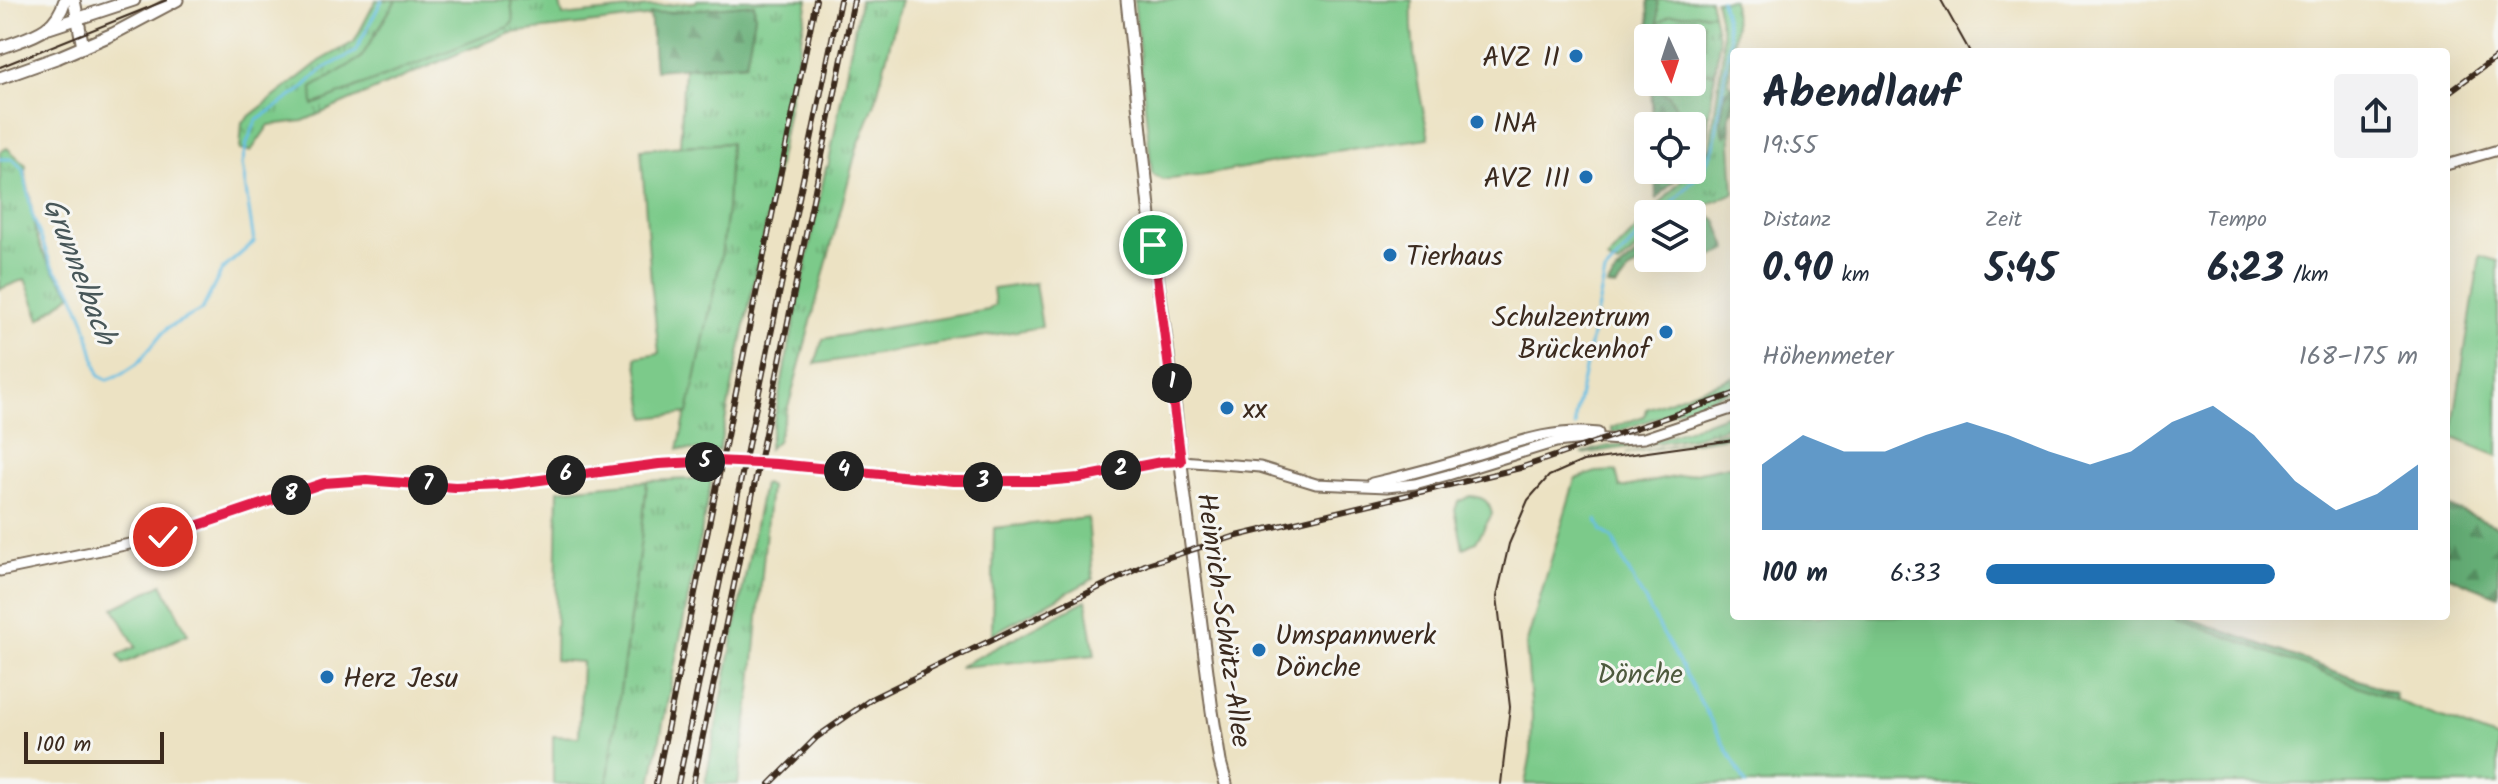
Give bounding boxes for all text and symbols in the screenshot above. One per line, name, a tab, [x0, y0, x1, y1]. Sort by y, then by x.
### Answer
north arrow	[1634, 24, 1706, 96]
map controls	[1634, 24, 1706, 272]
place label: AVZ II	[1482, 36, 1560, 81]
marker: AVZ II	[1567, 47, 1585, 65]
text: Abendlauf	[1762, 60, 1959, 130]
button: share	[2334, 74, 2418, 158]
place label: INA	[1493, 102, 1538, 147]
button: locate	[1634, 112, 1706, 184]
marker: INA	[1468, 113, 1486, 131]
text: 19:55	[1762, 125, 1817, 167]
place label: AVZ III	[1483, 157, 1570, 202]
marker: AVZ III	[1577, 168, 1595, 186]
water label: Grunnelbach	[28, 191, 129, 355]
button: layers	[1634, 200, 1706, 272]
text: Distanz	[1762, 203, 1831, 238]
text: Zeit	[1985, 203, 2022, 238]
text: Tempo	[2207, 203, 2267, 238]
pin	[1119, 211, 1187, 279]
icon: arrive	[1131, 223, 1175, 267]
place label: Tierhaus	[1406, 235, 1503, 280]
text: 0.90	[1762, 238, 1833, 302]
text: 5:45	[1985, 238, 2057, 302]
text: 6:23	[2207, 238, 2284, 302]
marker: Tierhaus	[1381, 246, 1399, 264]
text: km	[1833, 258, 1869, 293]
text: /km	[2284, 258, 2329, 293]
place label: Schulzentrum Brückenhof	[1492, 296, 1652, 373]
marker: Schulzentrum Brückenhof	[1657, 323, 1675, 341]
text: Höhenmeter	[1762, 336, 1893, 378]
text: 168–175 m	[2299, 336, 2418, 378]
pin: 1	[1152, 363, 1192, 403]
text: 1	[1169, 365, 1175, 400]
place label: xx	[1242, 388, 1268, 433]
marker: xx	[1218, 399, 1236, 417]
pin: 5	[685, 442, 725, 482]
text: 5	[699, 444, 711, 479]
pin: 2	[1101, 450, 1141, 490]
pin: 4	[824, 451, 864, 491]
text: 2	[1115, 452, 1127, 487]
text: 4	[838, 453, 850, 488]
pin: 6	[546, 455, 586, 495]
text: 6	[560, 457, 572, 492]
pin: 3	[963, 462, 1003, 502]
text: 3	[977, 464, 989, 499]
pin: 7	[408, 465, 448, 505]
text: 7	[423, 467, 433, 502]
pin: 8	[271, 475, 311, 515]
text: 8	[285, 477, 297, 512]
street label: Heinrich-Schütz-Allee	[1182, 490, 1263, 751]
pin	[129, 503, 197, 571]
icon: check	[141, 515, 185, 559]
text: 100 m	[1762, 553, 1828, 595]
text: 6:33	[1890, 553, 1941, 595]
place label: Umspannwerk Dönche	[1275, 614, 1437, 691]
marker: Umspannwerk Dönche	[1250, 641, 1268, 659]
park label: Dönche	[1597, 653, 1683, 698]
place label: Herz Jesu	[343, 657, 458, 702]
marker: Herz Jesu	[318, 668, 336, 686]
scale bar	[24, 728, 164, 764]
text: 100 m	[36, 728, 91, 763]

